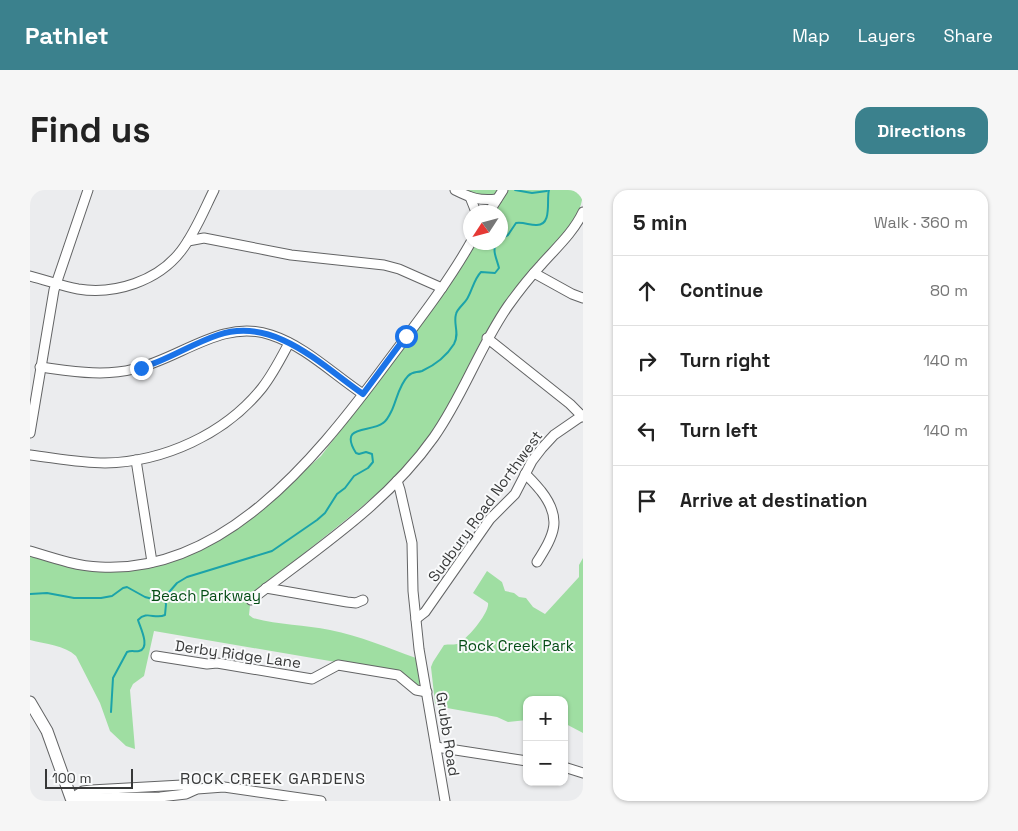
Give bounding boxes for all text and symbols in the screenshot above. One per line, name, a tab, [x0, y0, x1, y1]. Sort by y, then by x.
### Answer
text: Pathlet	[25, 20, 109, 51]
text: Map	[792, 24, 830, 47]
text: Layers	[858, 24, 915, 47]
text: Share	[943, 24, 993, 47]
button: Directions	[855, 107, 988, 154]
text: Find us	[30, 108, 151, 152]
north arrow	[463, 205, 508, 250]
text: 5 min	[633, 209, 687, 236]
text: Walk · 360 m	[874, 212, 968, 233]
icon: ahead	[633, 277, 661, 305]
text: Continue	[680, 278, 763, 303]
text: 80 m	[930, 280, 968, 301]
route start	[395, 325, 418, 348]
icon: right	[633, 347, 661, 375]
text: Turn right	[680, 348, 770, 373]
text: 140 m	[923, 350, 968, 371]
route end	[130, 357, 153, 380]
icon: left	[633, 417, 661, 445]
text: Turn left	[680, 418, 758, 443]
text: 140 m	[923, 420, 968, 441]
street label: Sudbury Road Northwest	[424, 427, 546, 585]
icon: arrive	[633, 487, 661, 515]
text: Arrive at destination	[680, 488, 868, 513]
park label: Beach Parkway	[151, 586, 261, 605]
street label: Derby Ridge Lane	[174, 636, 302, 672]
park label: Rock Creek Park	[458, 636, 574, 655]
street label: Grubb Road	[432, 691, 464, 777]
map controls	[523, 696, 568, 786]
button: +	[523, 696, 568, 741]
button: −	[523, 741, 568, 786]
scale bar	[45, 766, 132, 789]
district label: ROCK CREEK GARDENS	[180, 768, 366, 789]
text: 100 m	[52, 769, 91, 787]

